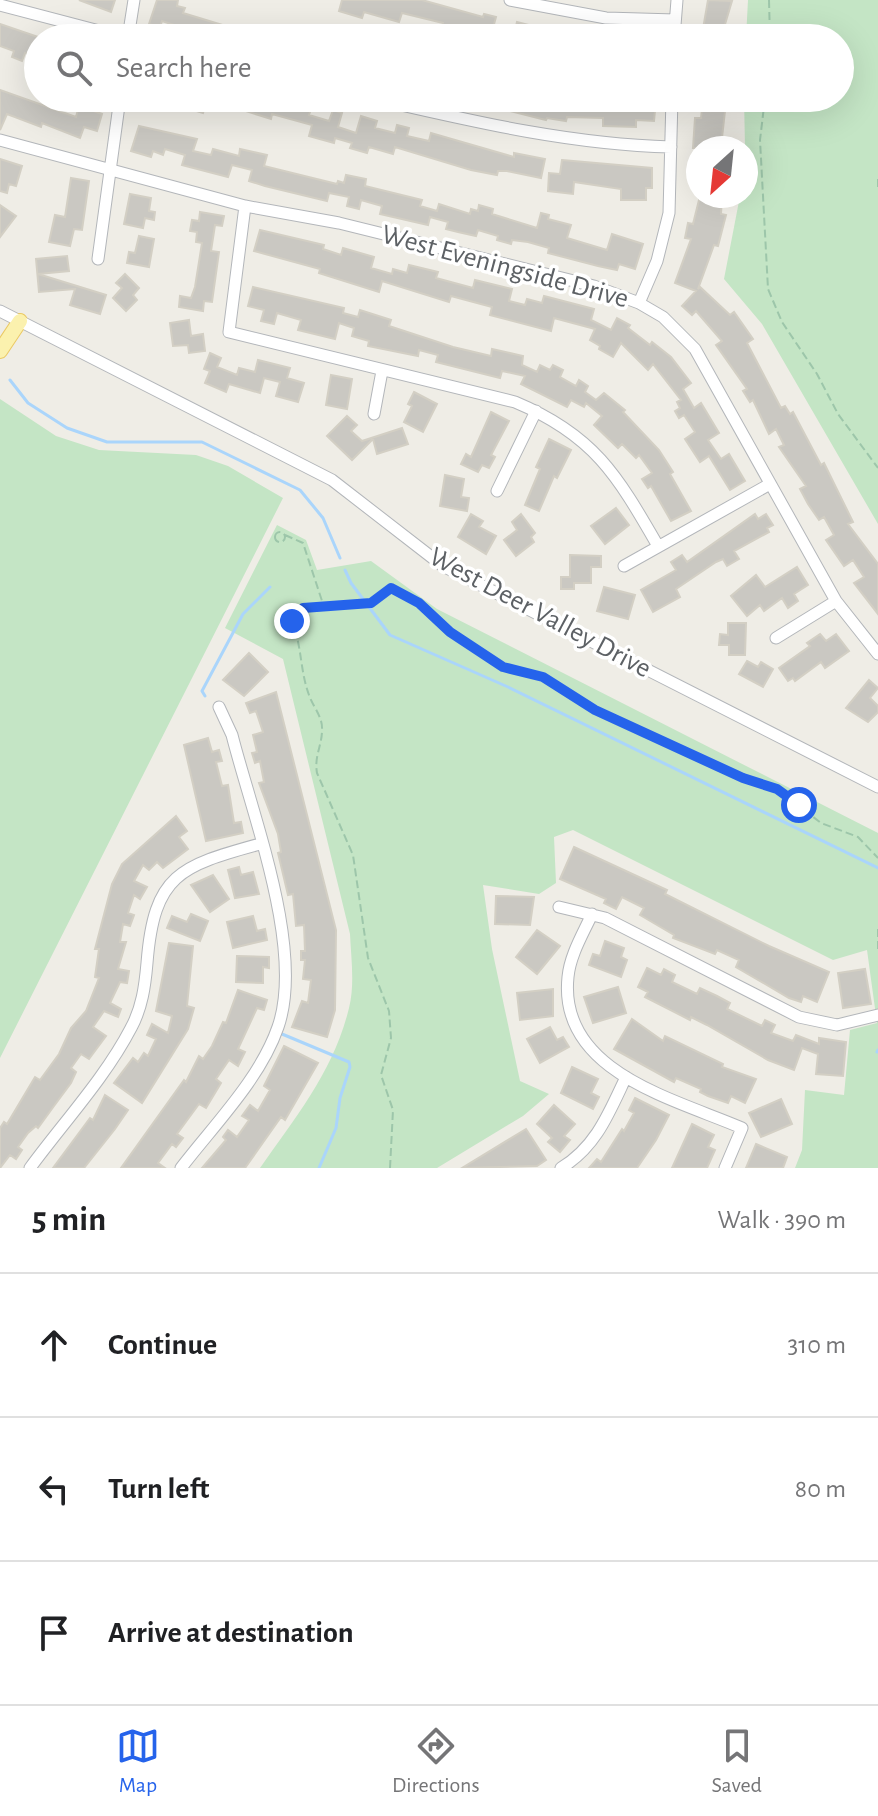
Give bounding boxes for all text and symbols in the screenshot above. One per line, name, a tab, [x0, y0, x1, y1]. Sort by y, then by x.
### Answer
search box	[24, 24, 854, 112]
icon: search	[52, 46, 96, 90]
text: Search here	[116, 53, 252, 83]
north arrow	[686, 136, 758, 208]
street label: West Eveningside Drive	[379, 221, 631, 313]
street label: West Deer Valley Drive	[424, 543, 656, 683]
route end	[274, 603, 310, 639]
route start	[781, 787, 817, 823]
text: 5 min	[32, 1203, 106, 1237]
text: Walk · 390 m	[718, 1207, 846, 1233]
icon: ahead	[32, 1323, 76, 1367]
text: Continue	[108, 1330, 217, 1360]
text: 310 m	[788, 1332, 846, 1358]
icon: left	[32, 1467, 76, 1511]
text: Turn left	[108, 1474, 209, 1504]
text: 80 m	[795, 1476, 846, 1502]
icon: arrive	[32, 1611, 76, 1655]
text: Arrive at destination	[108, 1618, 354, 1648]
tab: Map	[116, 1724, 160, 1798]
tab: Directions	[392, 1724, 480, 1798]
tab: Saved	[712, 1724, 762, 1798]

